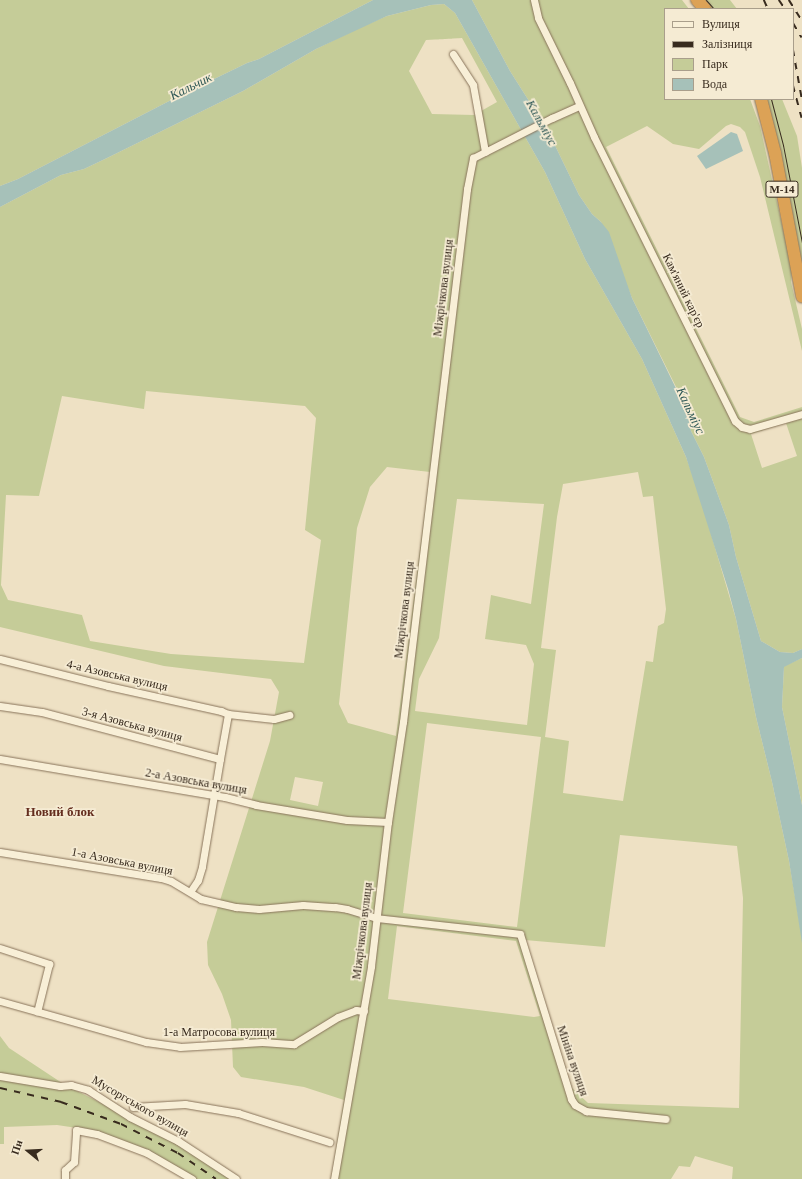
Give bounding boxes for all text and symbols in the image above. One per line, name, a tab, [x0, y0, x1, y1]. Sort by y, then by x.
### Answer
legend	[664, 8, 794, 100]
text: Вулиця	[702, 17, 740, 31]
text: Залізниця	[702, 37, 752, 51]
text: Парк	[702, 57, 728, 71]
water label: Кальчик	[167, 70, 215, 104]
text: Вода	[702, 77, 727, 91]
water label: Кальміус	[522, 97, 560, 149]
road number: М-14	[765, 180, 799, 198]
street label: Міжрічкова вулиця	[431, 239, 457, 337]
street label: Кам'яний кар'єр	[659, 251, 707, 331]
water label: Кальміус	[672, 385, 708, 437]
street label: Міжрічкова вулиця	[392, 561, 418, 659]
street label: 4-а Азовська вулиця	[65, 657, 169, 695]
street label: 3-я Азовська вулиця	[80, 705, 184, 745]
street label: 2-а Азовська вулиця	[144, 766, 248, 798]
district label: Новий блок	[26, 804, 94, 820]
street label: 1-а Азовська вулиця	[70, 845, 174, 879]
street label: Міжрічкова вулиця	[350, 882, 376, 980]
street label: Мініна вулиця	[553, 1024, 591, 1098]
street label: 1-а Матросова вулиця	[163, 1026, 275, 1040]
street label: Мусоргського вулиця	[89, 1073, 191, 1141]
north arrow	[8, 1131, 48, 1171]
text: Пн	[9, 1138, 25, 1156]

